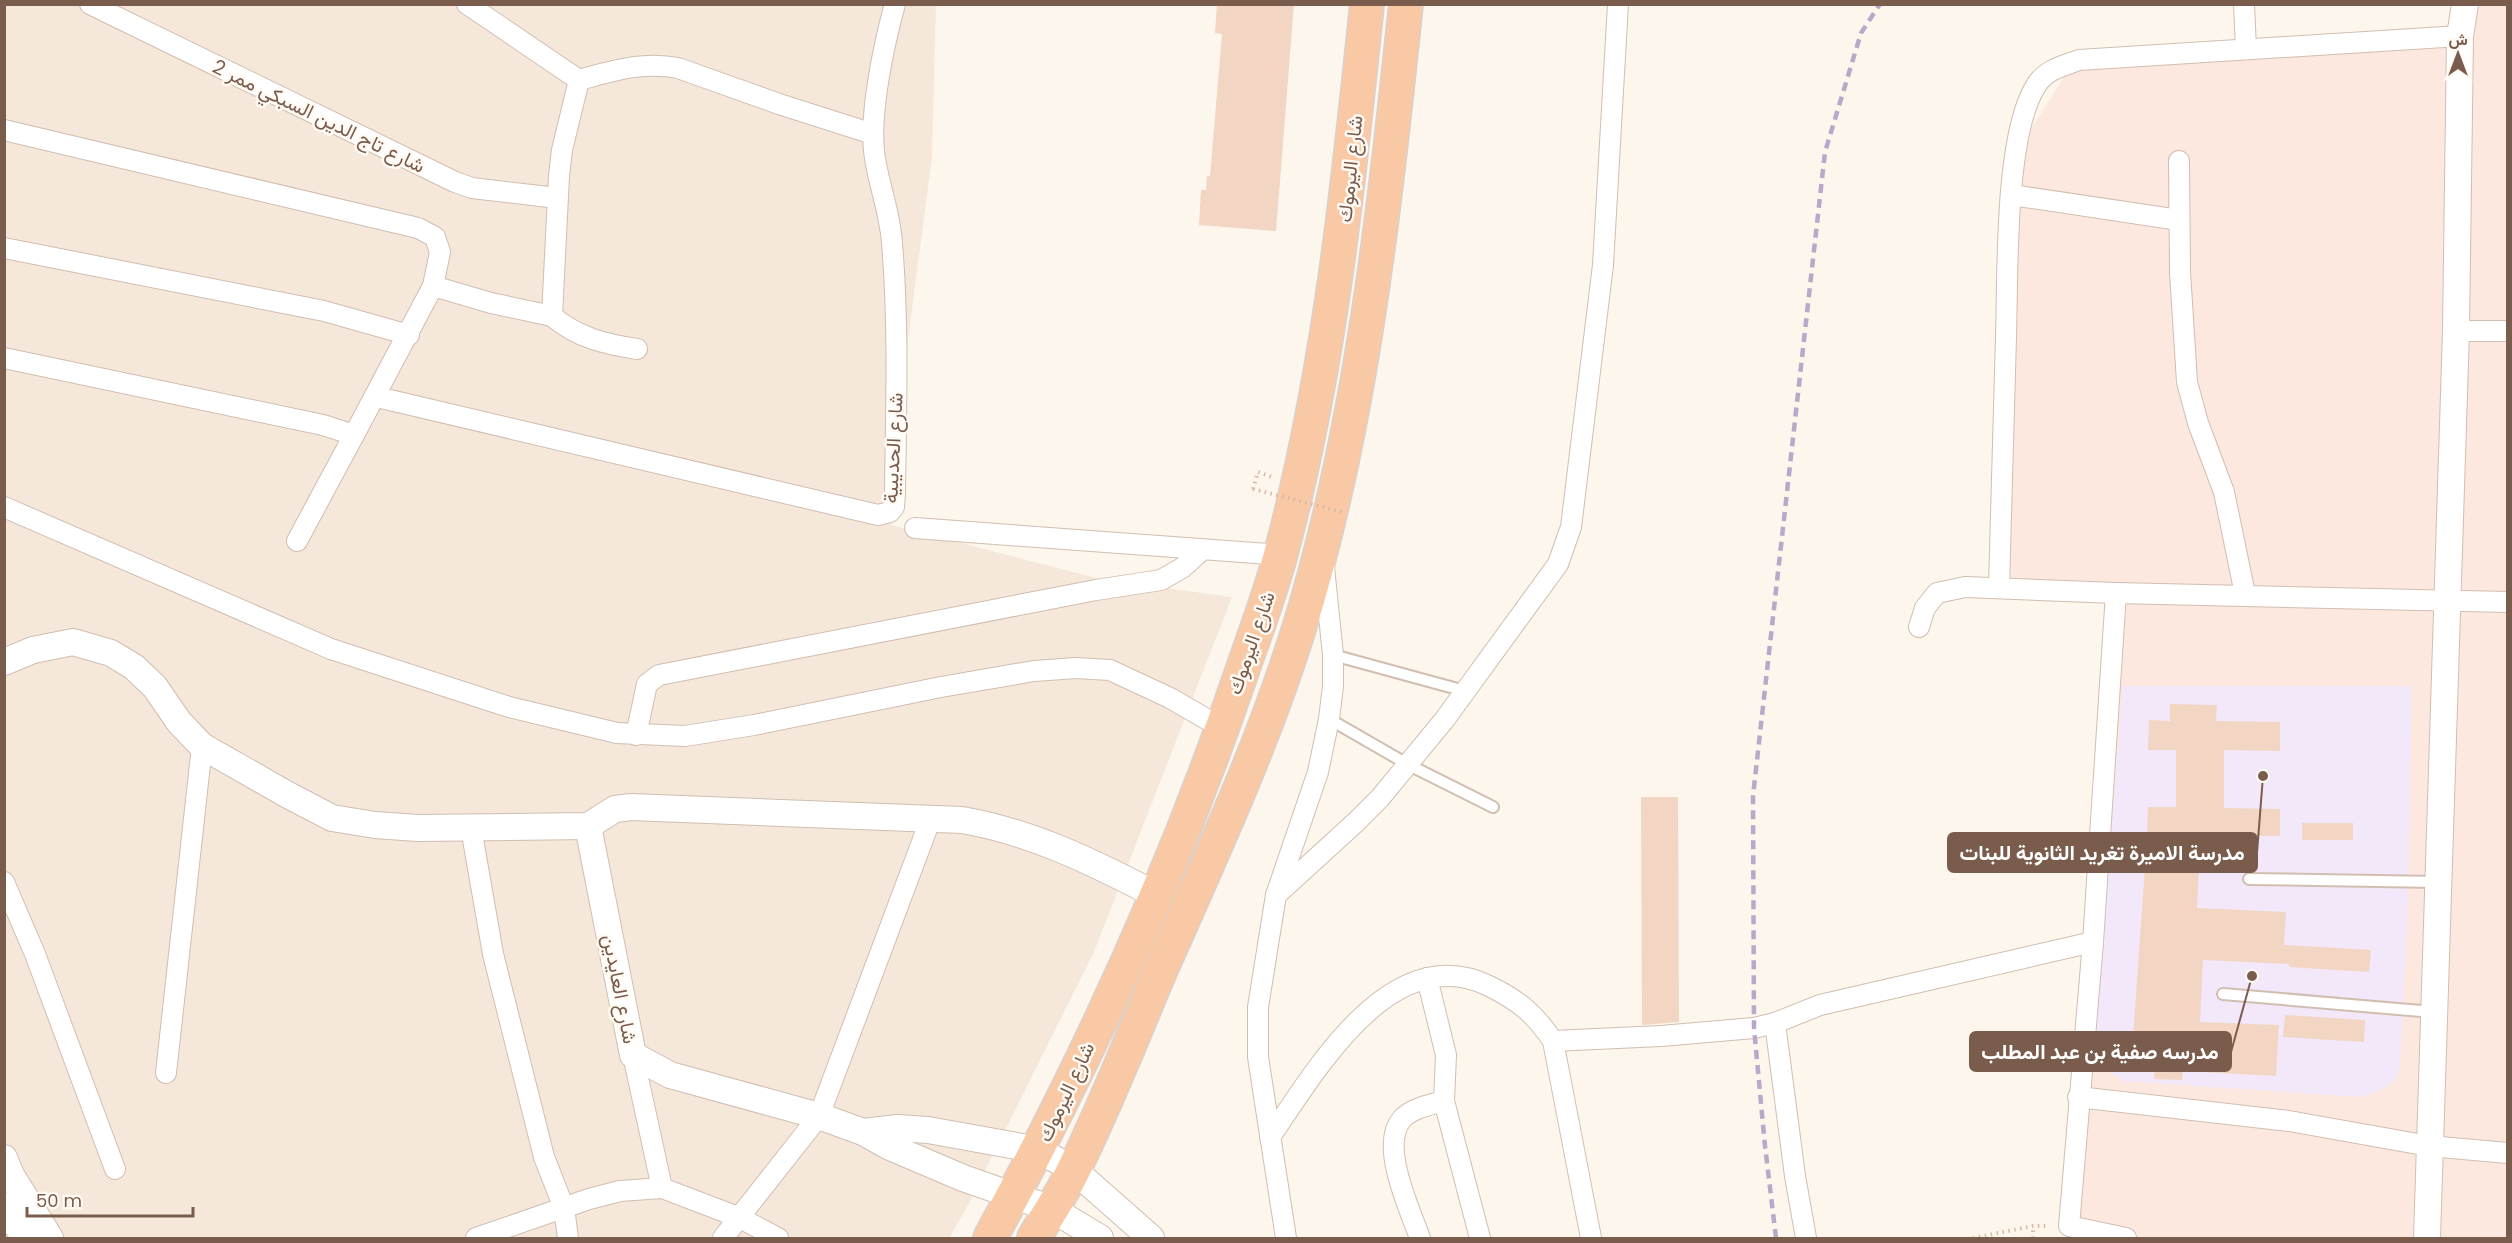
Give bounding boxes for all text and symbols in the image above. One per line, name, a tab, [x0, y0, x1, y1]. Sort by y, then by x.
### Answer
north arrow	[2428, 24, 2488, 84]
text: ش	[2448, 28, 2468, 51]
street label: شارع تاج الدين السبكي ممر 2	[207, 52, 430, 182]
street label: شارع اليرموك	[1330, 114, 1370, 224]
street label: شارع الحديبية	[876, 392, 910, 504]
street label: شارع اليرموك	[1220, 588, 1282, 698]
callout: مدرسة الاميرة تغريد الثانوية للبنات	[1948, 833, 2257, 872]
text: مدرسة الاميرة تغريد الثانوية للبنات	[1959, 838, 2245, 867]
street label: شارع العايدين	[596, 932, 644, 1046]
callout: مدرسه صفية بن عبد المطلب	[1970, 1032, 2231, 1071]
street label: شارع اليرموك	[1031, 1037, 1101, 1147]
text: مدرسه صفية بن عبد المطلب	[1981, 1037, 2219, 1066]
scale bar	[27, 1180, 194, 1218]
text: 50 m	[36, 1188, 82, 1213]

